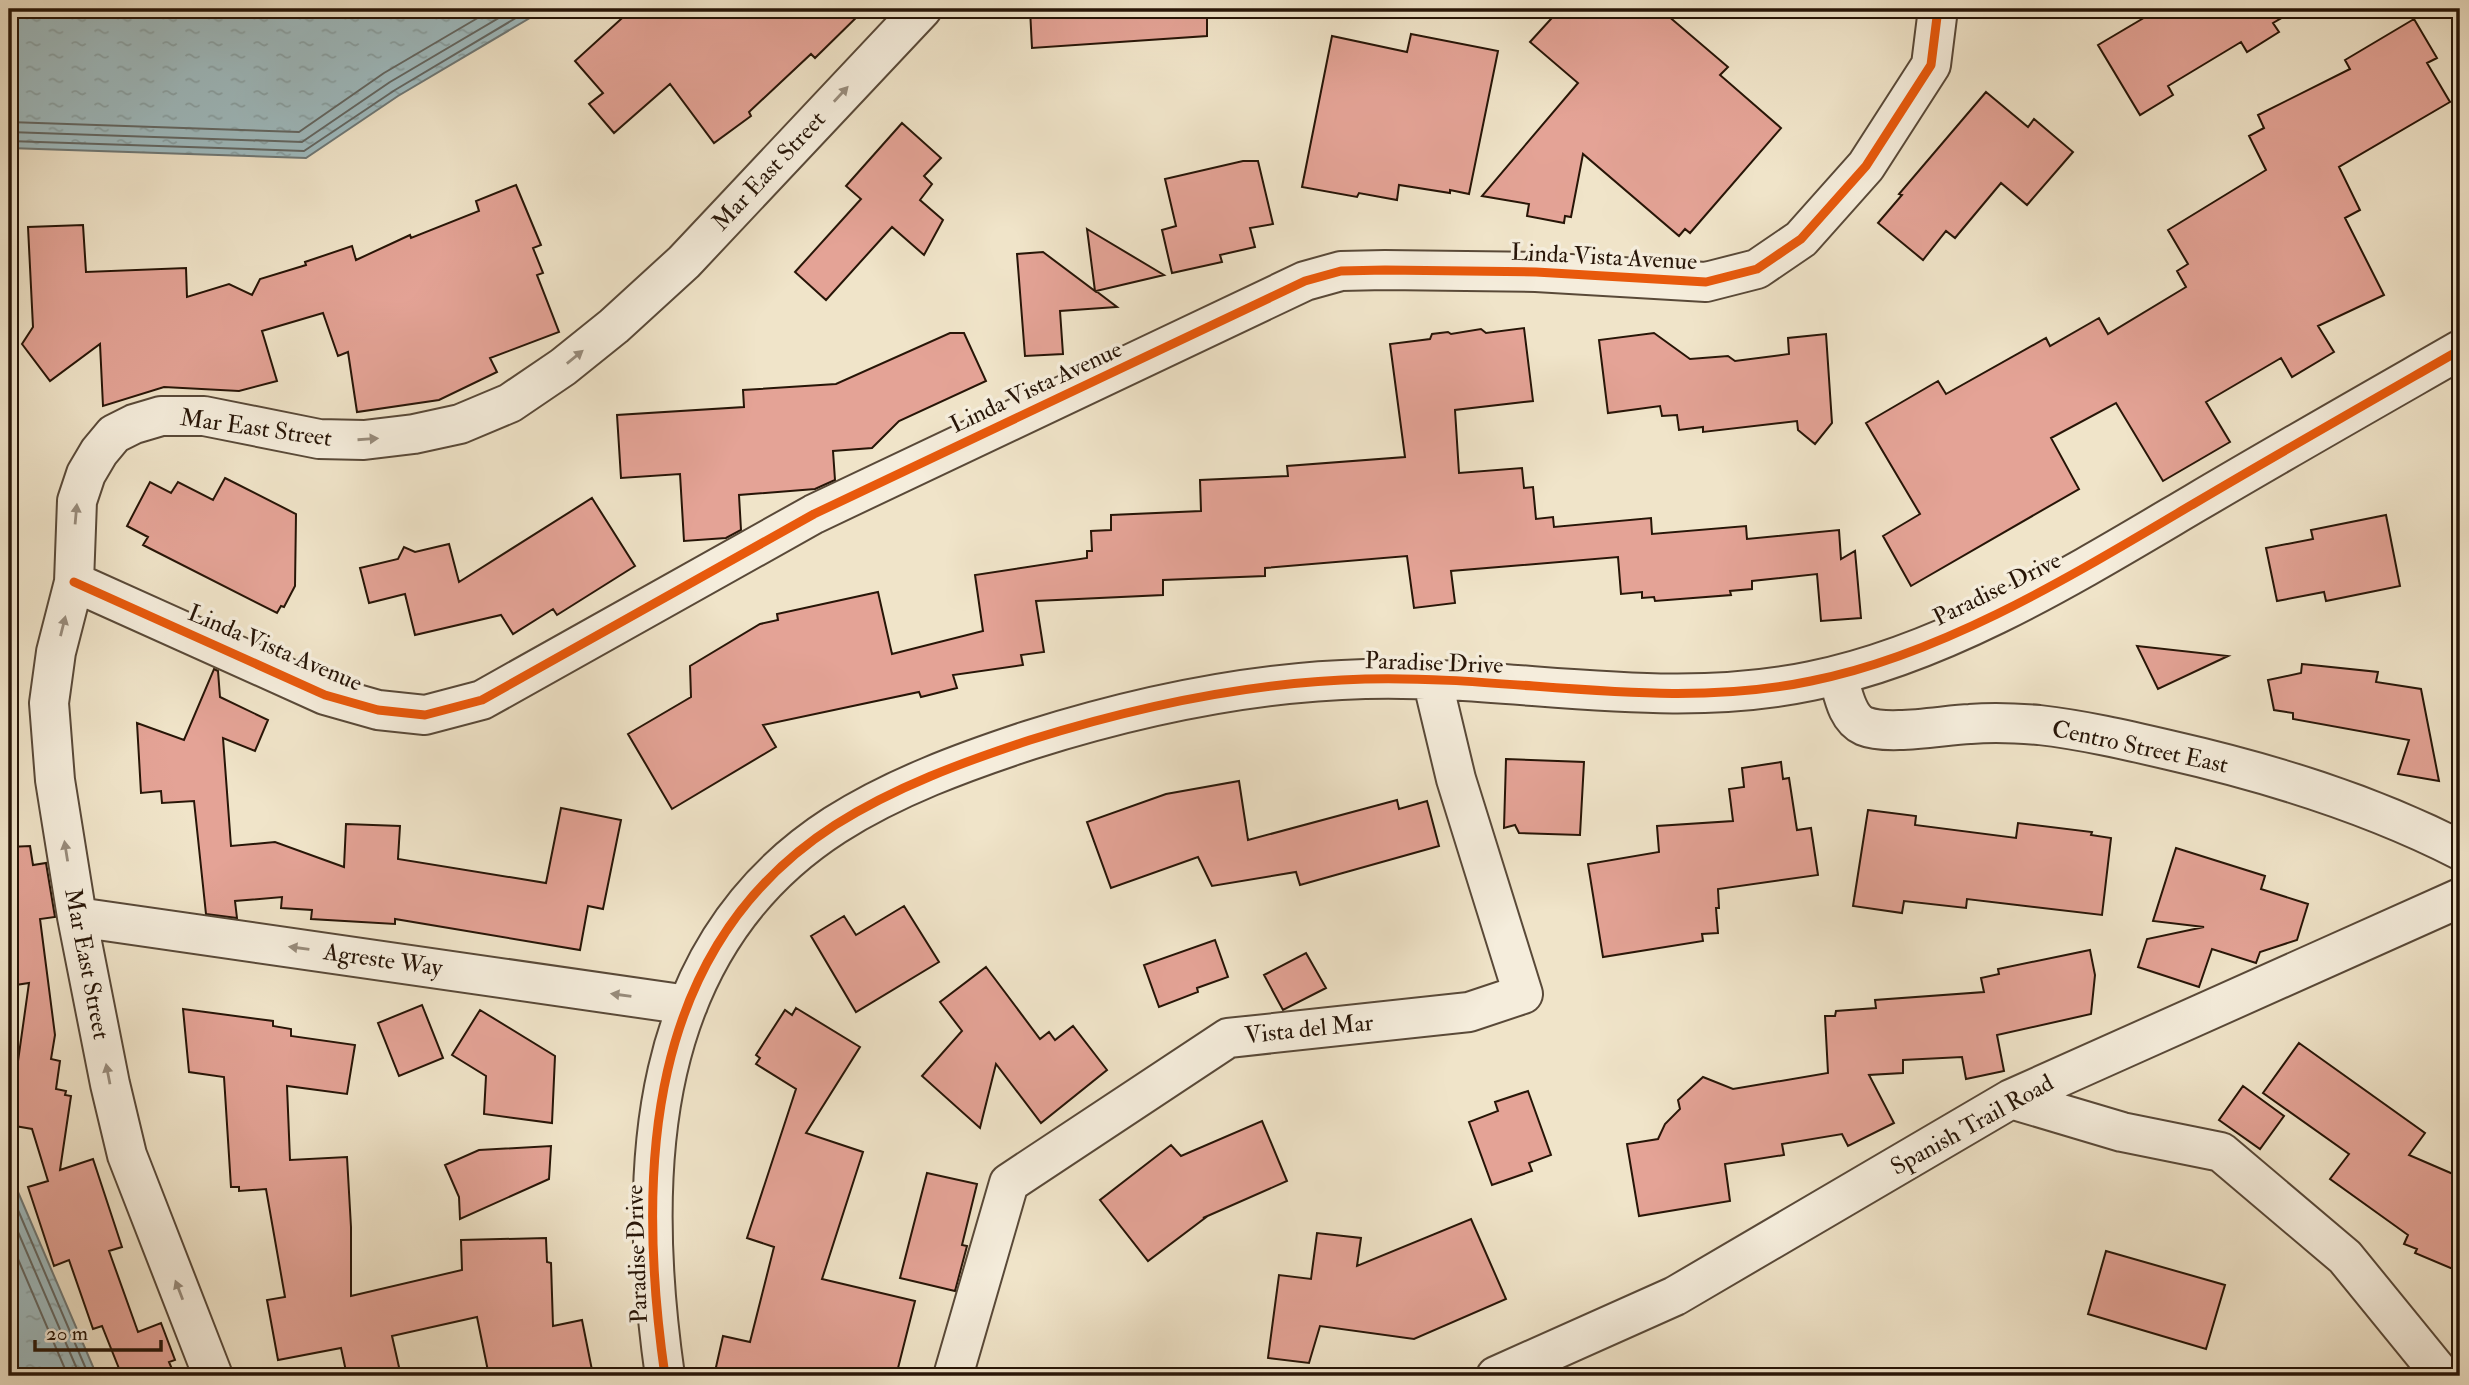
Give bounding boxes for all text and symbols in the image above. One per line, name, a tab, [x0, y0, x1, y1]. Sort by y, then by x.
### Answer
one-way arrow	[833, 86, 849, 103]
street label: Mar East Street	[705, 104, 833, 238]
street label: Linda Vista Avenue	[1510, 237, 1698, 277]
street label: Linda Vista Avenue	[945, 334, 1127, 440]
one-way arrow	[566, 349, 584, 364]
street label: Mar East Street	[178, 402, 334, 454]
one-way arrow	[357, 433, 379, 444]
one-way arrow	[71, 502, 82, 524]
street label: Paradise Drive	[1928, 545, 2066, 633]
street label: Linda Vista Avenue	[183, 597, 367, 699]
one-way arrow	[58, 615, 69, 637]
street label: Paradise Drive	[1364, 645, 1504, 681]
street label: Centro Street East	[2049, 713, 2231, 781]
one-way arrow	[60, 840, 71, 862]
street label: Mar East Street	[57, 886, 117, 1042]
street label: Agreste Way	[321, 936, 445, 984]
one-way arrow	[288, 942, 310, 953]
one-way arrow	[610, 989, 632, 1000]
street label: Vista del Mar	[1243, 1007, 1375, 1051]
one-way arrow	[102, 1063, 113, 1085]
street label: Spanish Trail Road	[1885, 1067, 2059, 1183]
street label: Paradise Drive	[619, 1184, 655, 1324]
one-way arrow	[174, 1279, 185, 1300]
scale bar	[35, 1308, 161, 1352]
text: 20 m	[46, 1320, 88, 1347]

